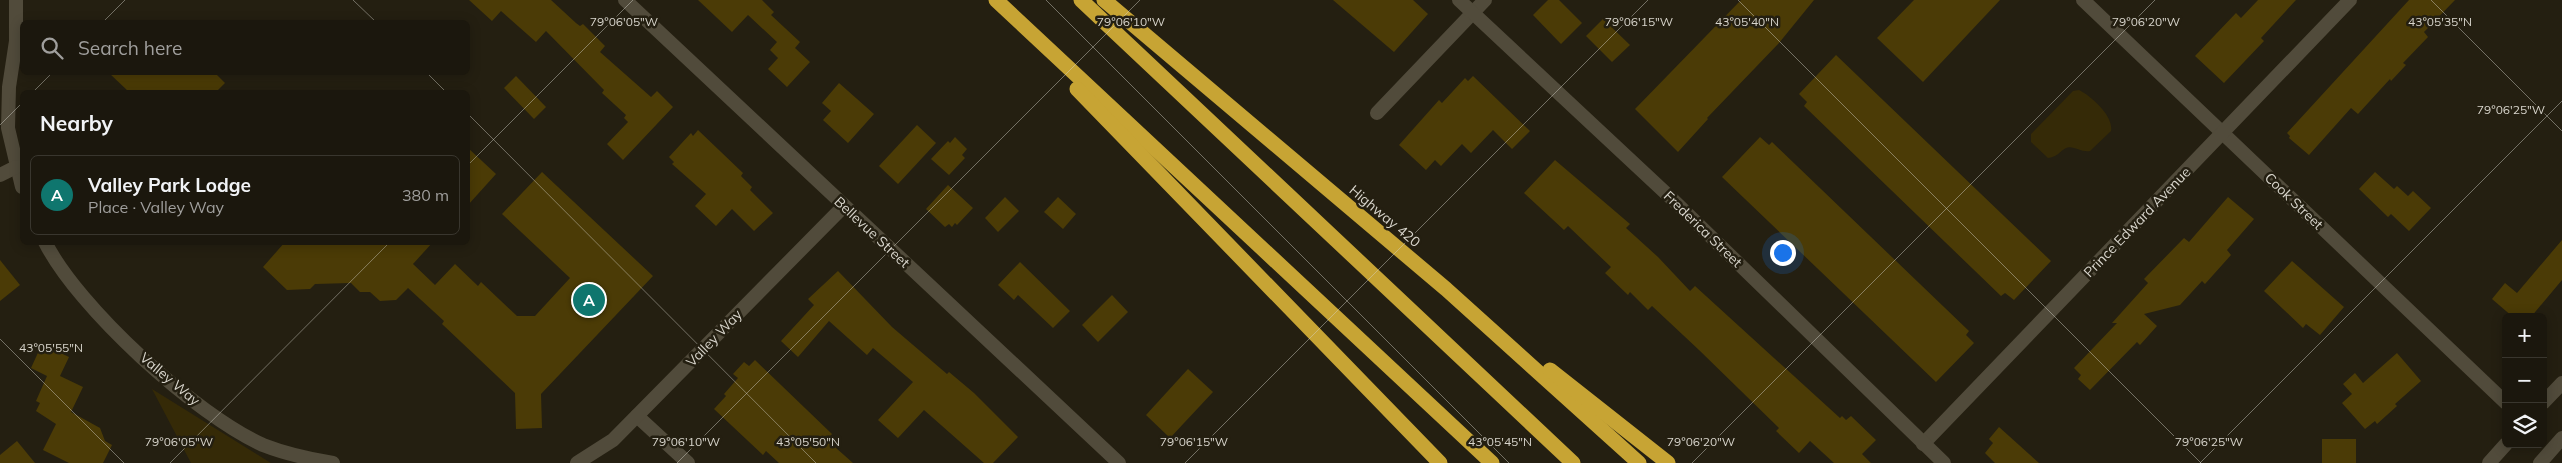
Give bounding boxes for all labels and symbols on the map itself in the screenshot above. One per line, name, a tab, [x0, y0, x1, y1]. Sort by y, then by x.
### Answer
text: 79°06'05"W	[590, 14, 658, 29]
text: 79°06'10"W	[1097, 14, 1165, 29]
text: 79°06'15"W	[1605, 14, 1673, 29]
text: 43°05'40"N	[1715, 14, 1779, 29]
text: 79°06'20"W	[2112, 14, 2180, 29]
text: 43°05'35"N	[2408, 14, 2472, 29]
text: 79°06'25"W	[2477, 102, 2545, 117]
street label: Prince Edward Avenue	[2080, 163, 2194, 281]
street label: Cook Street	[2261, 169, 2327, 233]
street label: Highway 420	[1346, 181, 1424, 251]
street label: Frederica Street	[1660, 187, 1746, 271]
street label: Bellevue Street	[830, 192, 914, 272]
your location	[1770, 240, 1796, 266]
pin: A	[573, 281, 605, 319]
street label: Valley Way	[682, 305, 746, 371]
text: 43°05'55"N	[19, 340, 83, 355]
street label: Valley Way	[136, 349, 204, 410]
text: 79°06'05"W	[145, 434, 213, 449]
text: 79°06'10"W	[652, 434, 720, 449]
text: 43°05'50"N	[776, 434, 840, 449]
text: 79°06'15"W	[1160, 434, 1228, 449]
text: 43°05'45"N	[1468, 434, 1532, 449]
text: 79°06'20"W	[1667, 434, 1735, 449]
text: 79°06'25"W	[2175, 434, 2243, 449]

